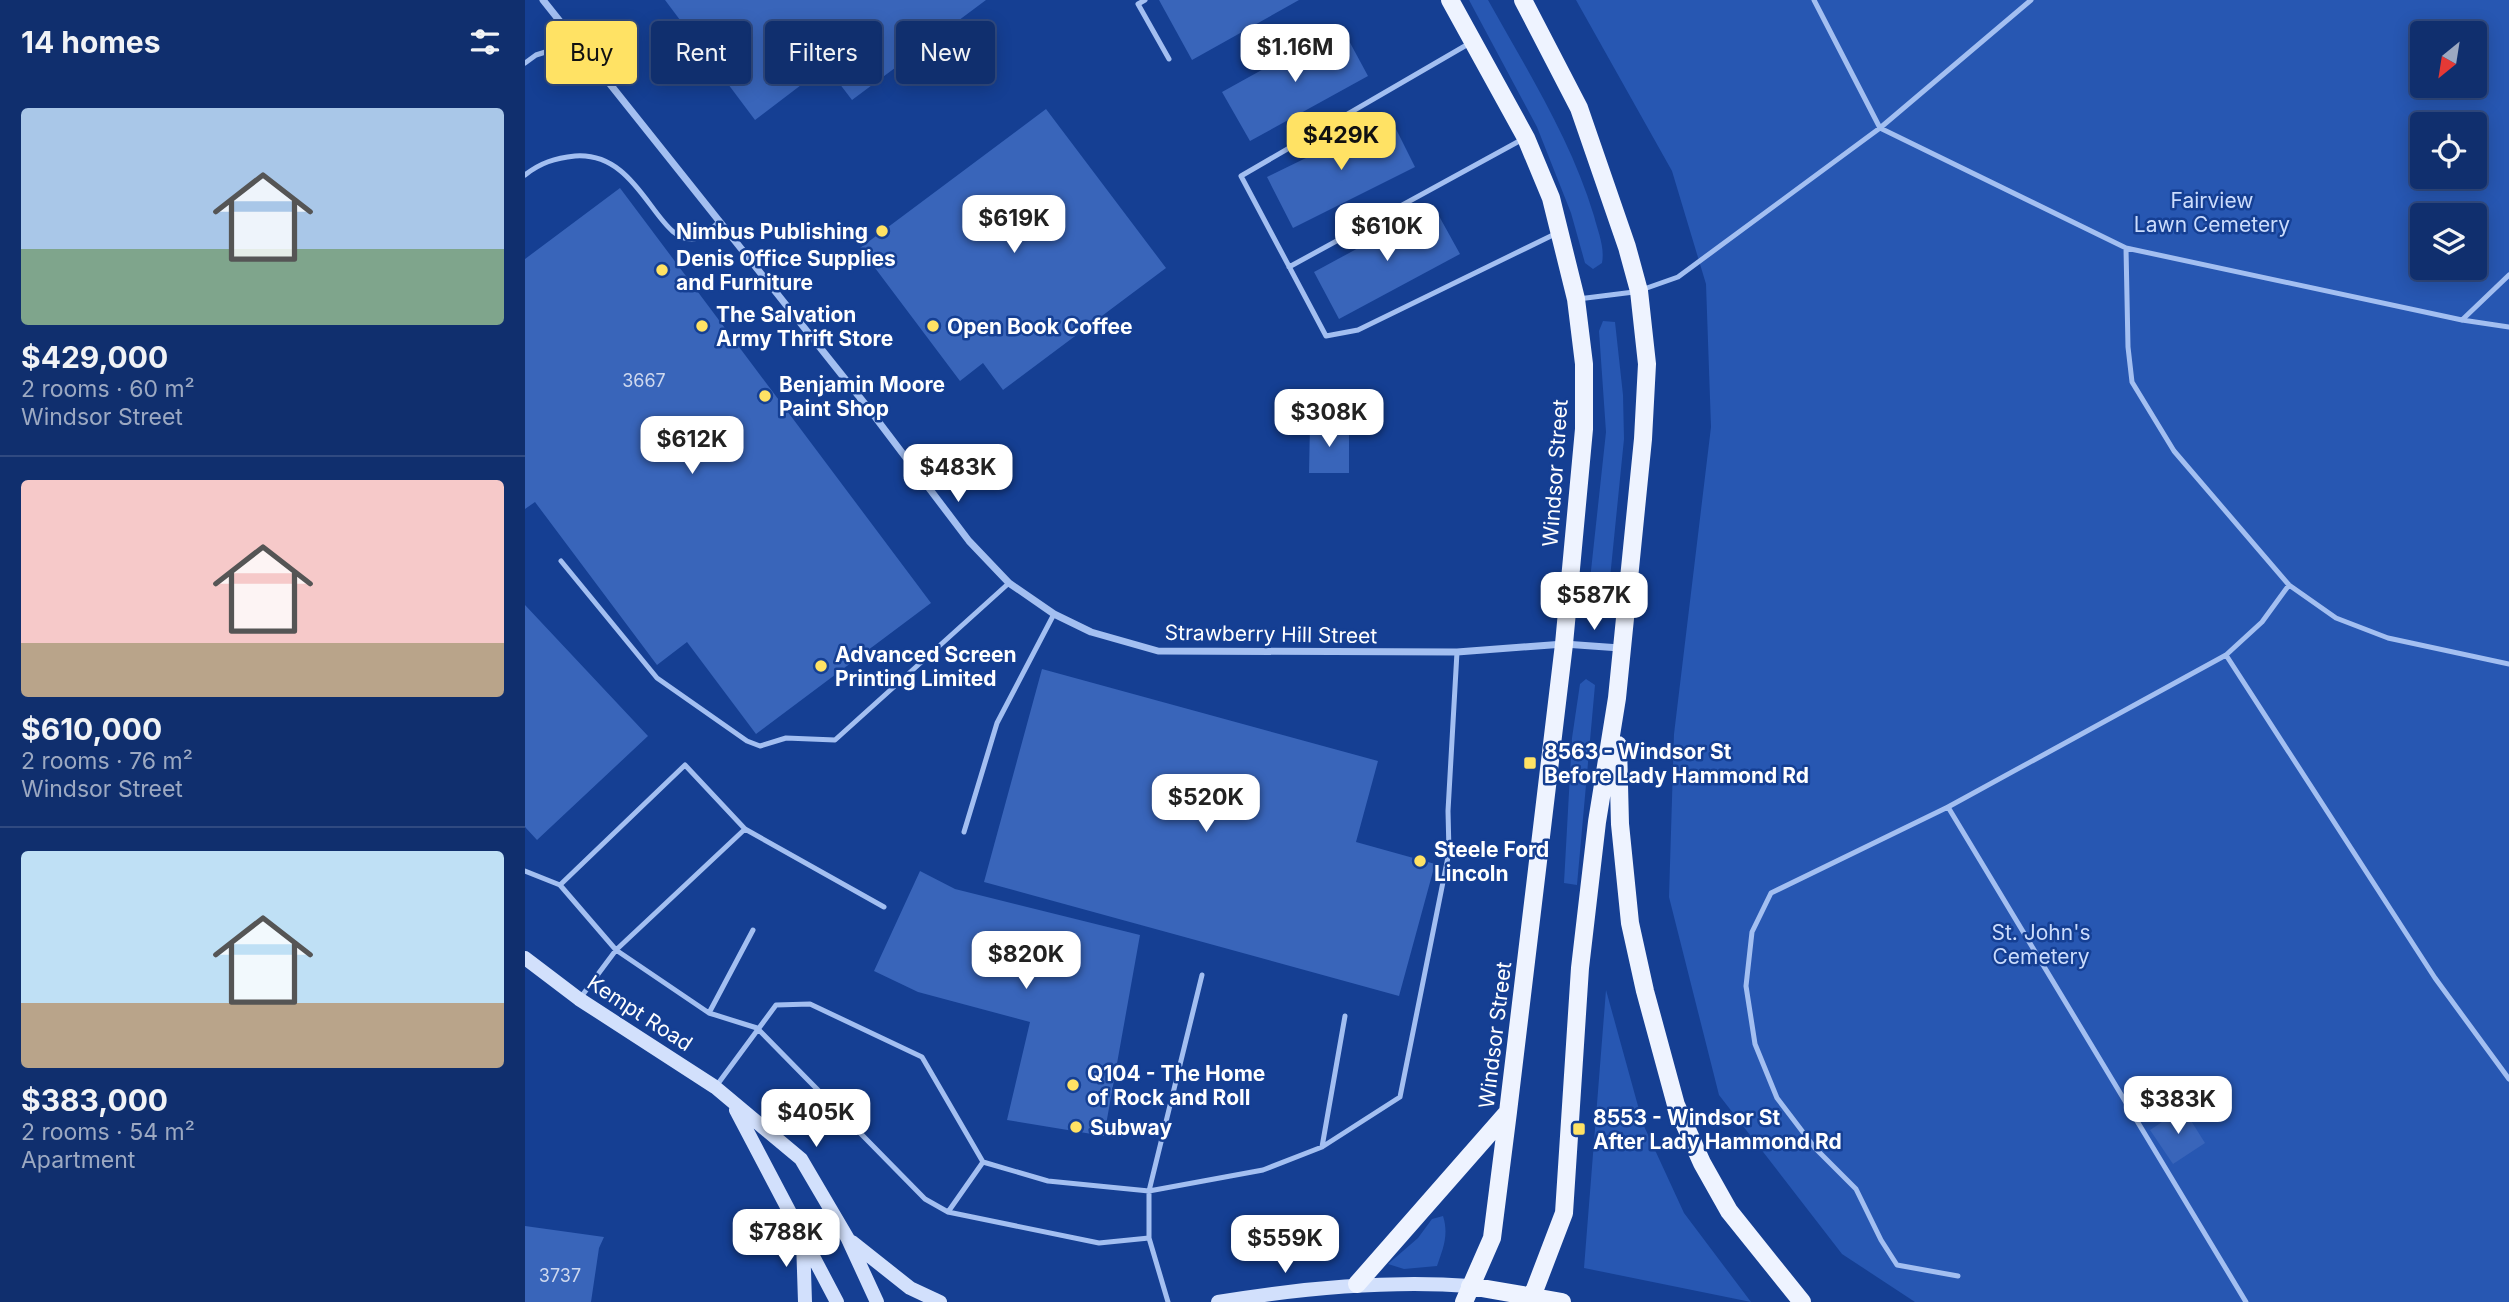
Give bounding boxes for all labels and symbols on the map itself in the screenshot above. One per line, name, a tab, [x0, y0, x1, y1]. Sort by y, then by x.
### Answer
north arrow	[2410, 21, 2487, 98]
pin: $1.16M	[1238, 24, 1352, 84]
pin: $429K	[1292, 113, 1390, 172]
park label: Fairview Lawn Cemetery	[2134, 188, 2290, 237]
pin: $619K	[965, 196, 1063, 255]
pin: $610K	[1338, 204, 1436, 263]
place label: Nimbus Publishing	[676, 219, 868, 244]
marker: Nimbus Publishing	[874, 223, 890, 239]
place label: Denis Office Supplies and Furniture	[676, 246, 896, 295]
marker: Denis Office Supplies and Furniture	[654, 262, 670, 278]
place label: The Salvation Army Thrift Store	[716, 302, 893, 351]
place label: Open Book Coffee	[947, 314, 1133, 339]
marker: The Salvation Army Thrift Store	[694, 318, 710, 334]
marker: Open Book Coffee	[925, 318, 941, 334]
house number: 3667	[622, 370, 666, 391]
place label: Benjamin Moore Paint Shop	[779, 372, 945, 421]
marker: Benjamin Moore Paint Shop	[757, 388, 773, 404]
pin: $308K	[1280, 390, 1378, 449]
street label: Windsor Street	[1537, 398, 1573, 548]
pin: $612K	[643, 416, 741, 476]
pin: $483K	[909, 444, 1007, 504]
pin: $587K	[1545, 572, 1643, 632]
street label: Strawberry Hill Street	[1165, 620, 1378, 648]
place label: Advanced Screen Printing Limited	[835, 642, 1017, 691]
marker: Advanced Screen Printing Limited	[813, 658, 829, 674]
place label: 8563 - Windsor St Before Lady Hammond Rd	[1544, 739, 1809, 788]
marker: 8563 - Windsor St Before Lady Hammond Rd	[1522, 755, 1538, 771]
pin: $520K	[1157, 774, 1255, 834]
place label: Steele Ford Lincoln	[1434, 837, 1549, 886]
marker: Steele Ford Lincoln	[1412, 853, 1428, 869]
park label: St. John's Cemetery	[1991, 920, 2091, 969]
pin: $820K	[977, 932, 1075, 991]
street label: Windsor Street	[1474, 960, 1516, 1110]
street label: Kempt Road	[583, 970, 697, 1056]
place label: Q104 - The Home of Rock and Roll	[1087, 1061, 1265, 1110]
pin: $383K	[2129, 1076, 2227, 1136]
marker: Q104 - The Home of Rock and Roll	[1065, 1077, 1081, 1093]
pin: $405K	[767, 1090, 865, 1149]
place label: 8553 - Windsor St After Lady Hammond Rd	[1593, 1105, 1842, 1154]
place label: Subway	[1090, 1115, 1172, 1140]
marker: Subway	[1068, 1119, 1084, 1135]
marker: 8553 - Windsor St After Lady Hammond Rd	[1571, 1121, 1587, 1137]
pin: $788K	[737, 1210, 835, 1269]
pin: $559K	[1236, 1216, 1334, 1275]
house number: 3737	[539, 1265, 581, 1286]

